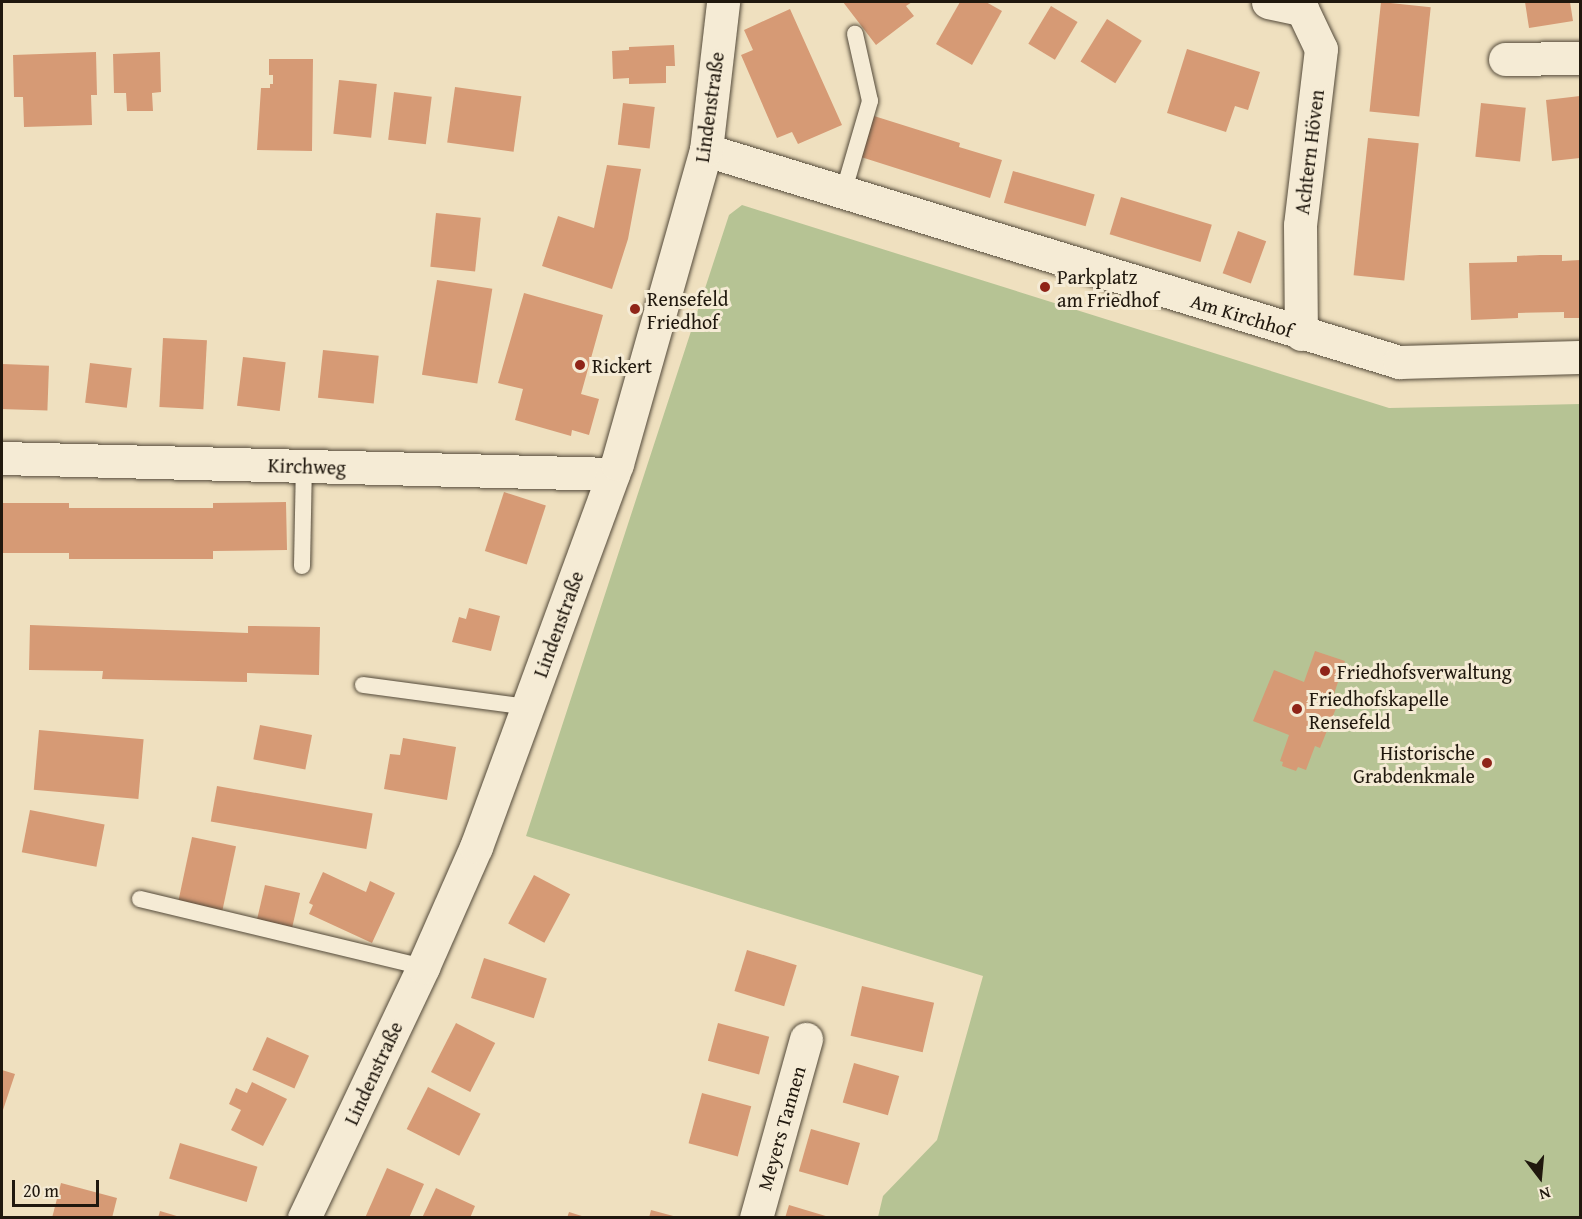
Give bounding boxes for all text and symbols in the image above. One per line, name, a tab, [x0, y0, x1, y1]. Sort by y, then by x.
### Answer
street label: Lindenstraße	[689, 50, 729, 164]
street label: Achtern Höven	[1289, 88, 1329, 216]
place label: Parkplatz am Friedhof	[1057, 264, 1159, 311]
marker: Parkplatz am Friedhof	[1038, 280, 1052, 294]
place label: Rensefeld Friedhof	[647, 286, 729, 333]
street label: Am Kirchhof	[1188, 288, 1296, 342]
marker: Rensefeld Friedhof	[628, 302, 642, 316]
place label: Rickert	[592, 353, 652, 377]
marker: Rickert	[573, 358, 587, 372]
street label: Kirchweg	[267, 453, 347, 479]
street label: Lindenstraße	[528, 568, 588, 680]
place label: Friedhofsverwaltung	[1337, 659, 1512, 683]
marker: Friedhofsverwaltung	[1318, 664, 1332, 678]
place label: Friedhofskapelle Rensefeld	[1309, 686, 1449, 733]
marker: Friedhofskapelle Rensefeld	[1290, 702, 1304, 716]
place label: Historische Grabdenkmale	[1353, 740, 1475, 787]
marker: Historische Grabdenkmale	[1480, 756, 1494, 770]
street label: Lindenstraße	[339, 1017, 407, 1129]
street label: Meyers Tannen	[752, 1063, 810, 1193]
north arrow	[1510, 1147, 1570, 1207]
scale bar	[15, 1168, 102, 1206]
text: 20 m	[23, 1177, 59, 1204]
text: N	[1537, 1181, 1553, 1207]

